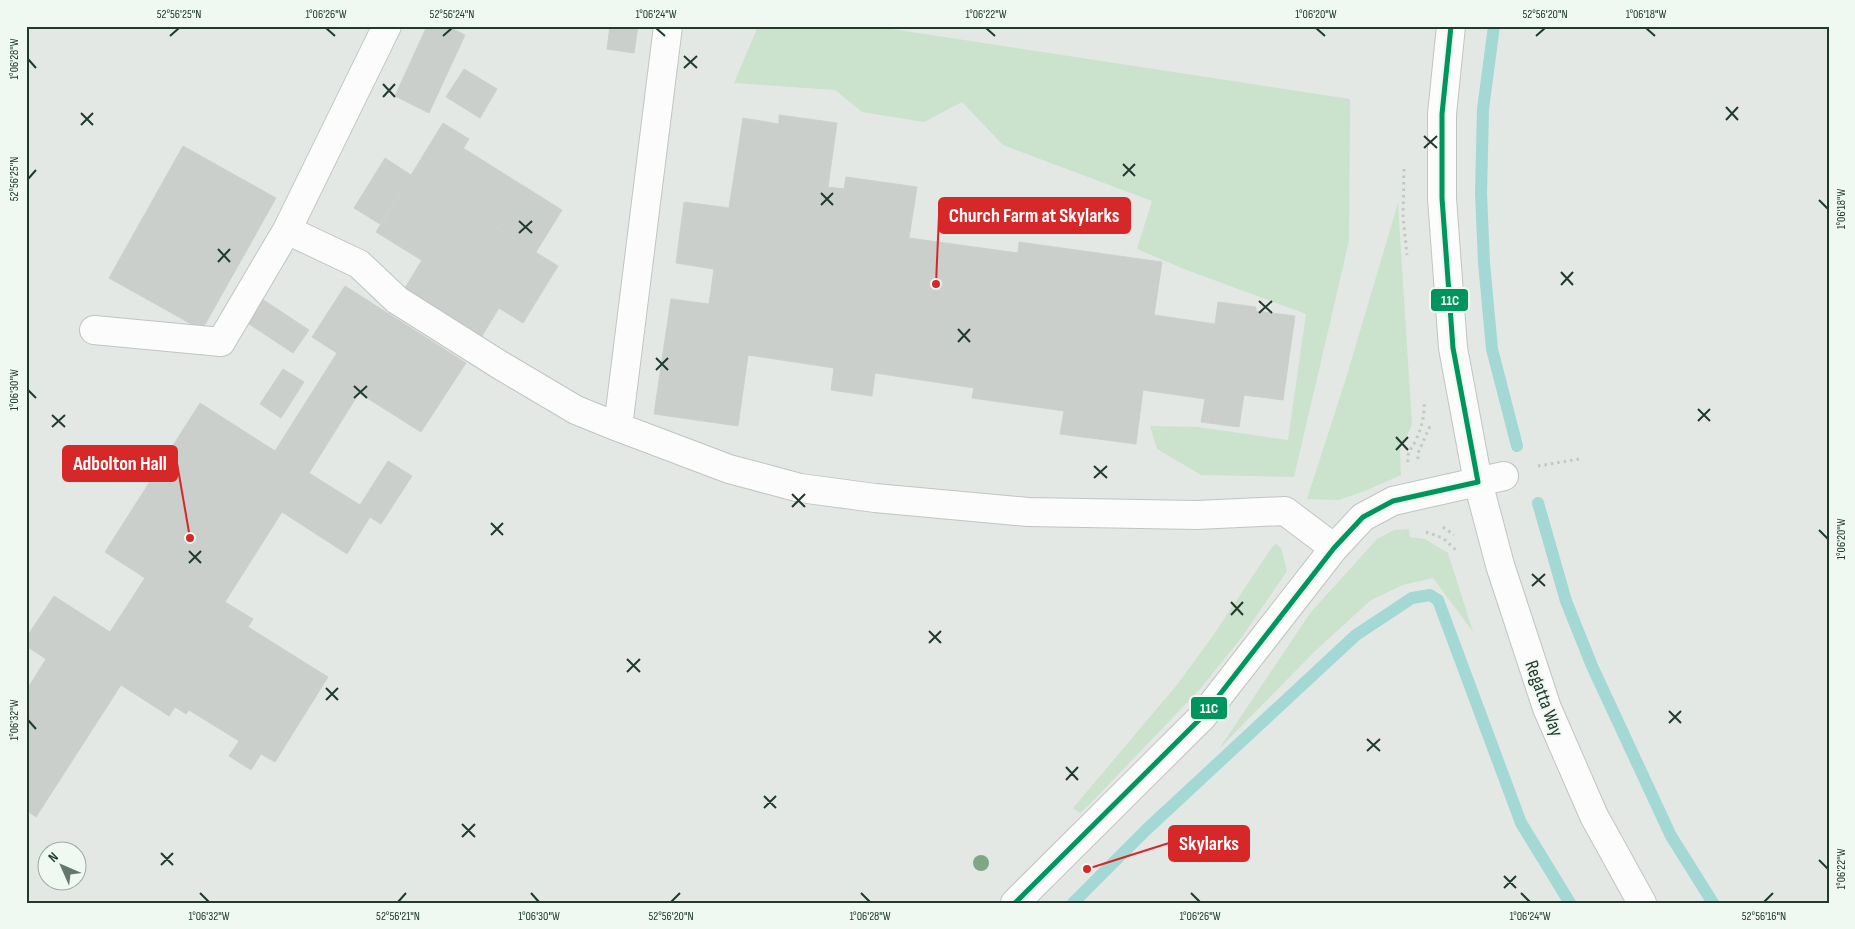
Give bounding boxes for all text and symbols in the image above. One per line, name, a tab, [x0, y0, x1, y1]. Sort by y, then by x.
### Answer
text: 52°56'25"N	[157, 7, 201, 22]
text: 1°06'26"W	[305, 7, 347, 22]
text: 52°56'24"N	[430, 7, 474, 22]
text: 1°06'24"W	[636, 7, 677, 22]
text: 1°06'22"W	[966, 7, 1007, 22]
text: 1°06'20"W	[1295, 7, 1337, 22]
text: 52°56'20"N	[1522, 7, 1568, 22]
text: 1°06'18"W	[1626, 7, 1666, 22]
text: 1°06'28"W	[7, 38, 22, 80]
text: 52°56'25"N	[7, 157, 22, 201]
text: 1°06'18"W	[1834, 189, 1849, 229]
callout: Church Farm at Skylarks	[939, 198, 1130, 233]
text: Church Farm at Skylarks	[949, 204, 1120, 228]
line badge: 11C	[1430, 288, 1469, 312]
text: 11C	[1441, 292, 1459, 309]
text: 1°06'30"W	[7, 369, 22, 411]
callout: Adbolton Hall	[63, 446, 177, 481]
text: Adbolton Hall	[72, 452, 167, 476]
text: 1°06'20"W	[1834, 518, 1849, 560]
street label: Regatta Way	[1519, 657, 1568, 740]
line badge: 11C	[1190, 696, 1228, 720]
text: 1°06'32"W	[7, 699, 22, 741]
text: 11C	[1200, 700, 1218, 717]
callout: Skylarks	[1169, 826, 1249, 861]
text: Skylarks	[1179, 832, 1239, 856]
north arrow	[38, 842, 88, 892]
text: 1°06'22"W	[1834, 848, 1849, 889]
text: N	[45, 849, 62, 866]
text: 1°06'32"W	[188, 909, 230, 924]
text: 52°56'21"N	[376, 909, 420, 924]
text: 1°06'30"W	[518, 909, 560, 924]
text: 52°56'20"N	[648, 909, 694, 924]
text: 1°06'28"W	[849, 909, 891, 924]
text: 1°06'26"W	[1179, 909, 1221, 924]
text: 1°06'24"W	[1510, 909, 1551, 924]
text: 52°56'16"N	[1742, 909, 1786, 924]

